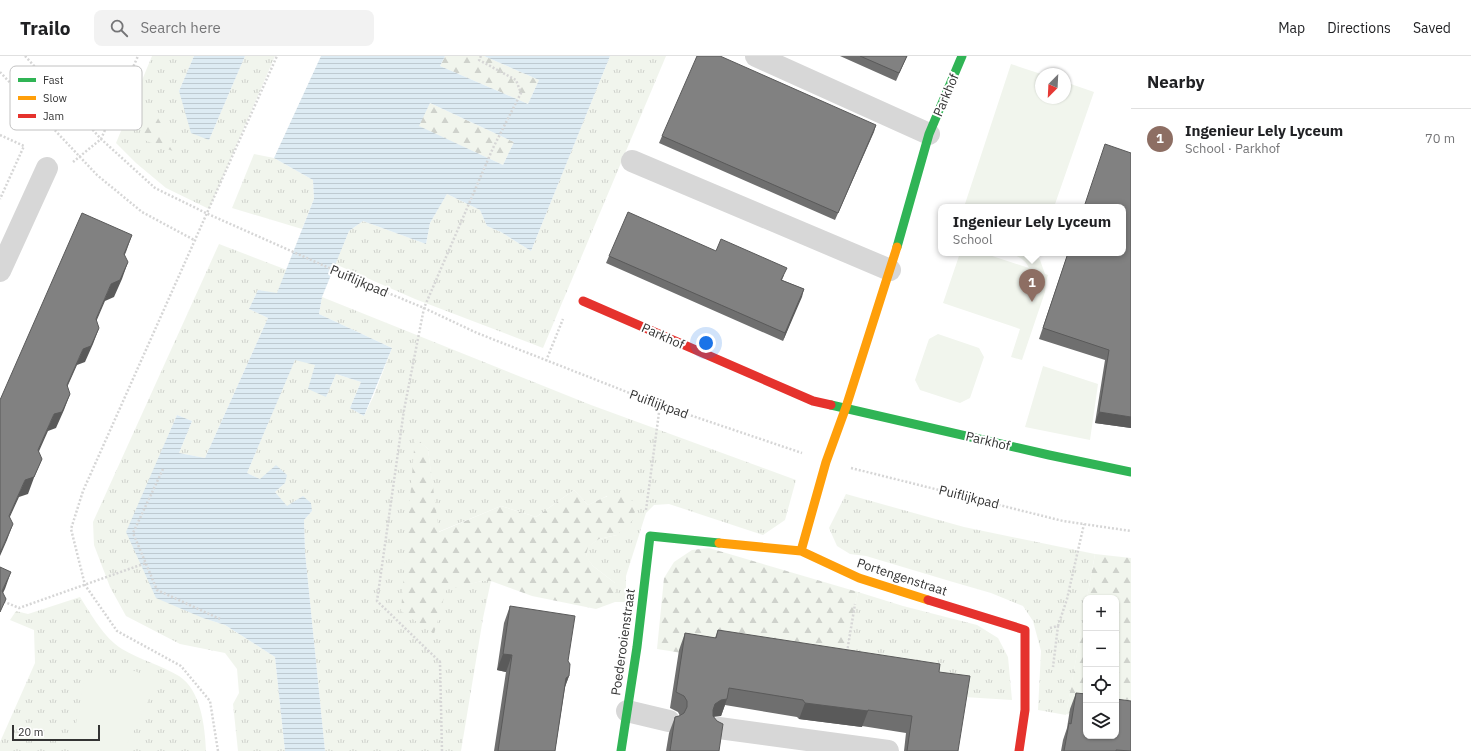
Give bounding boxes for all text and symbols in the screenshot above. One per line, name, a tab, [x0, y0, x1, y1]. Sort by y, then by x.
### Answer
search box	[94, 10, 374, 46]
text: Trailo	[20, 16, 70, 40]
icon: search	[108, 17, 130, 39]
text: Search here	[140, 18, 221, 37]
text: Map	[1278, 19, 1305, 37]
text: Directions	[1327, 19, 1391, 37]
text: Saved	[1413, 19, 1451, 37]
legend	[10, 66, 142, 130]
north arrow	[1035, 68, 1071, 104]
street label: Parkhof	[929, 71, 963, 119]
text: Nearby	[1147, 71, 1205, 93]
text: Fast	[43, 73, 64, 87]
text: Slow	[43, 91, 67, 105]
text: Jam	[43, 109, 64, 123]
text: Ingenieur Lely Lyceum	[1185, 121, 1343, 140]
text: 1	[1156, 130, 1164, 147]
text: 70 m	[1425, 130, 1455, 147]
text: School · Parkhof	[1185, 140, 1280, 157]
popup	[938, 204, 1126, 256]
text: Ingenieur Lely Lyceum	[953, 212, 1111, 231]
text: School	[953, 231, 992, 248]
street label: Puiflijkpad	[327, 261, 391, 301]
pin: 1	[1019, 269, 1045, 302]
street label: Parkhof	[639, 319, 687, 353]
your location	[696, 333, 716, 353]
street label: Puiflijkpad	[627, 385, 691, 423]
street label: Parkhof	[964, 428, 1012, 454]
street label: Puiflijkpad	[937, 481, 1001, 513]
street label: Portengenstraat	[855, 554, 949, 600]
street label: Poederooienstraat	[607, 587, 639, 697]
map controls	[1083, 595, 1119, 739]
button: +	[1083, 595, 1119, 631]
button: −	[1083, 631, 1119, 667]
button: locate	[1083, 667, 1119, 703]
button: layers	[1083, 703, 1119, 739]
scale bar	[12, 723, 100, 742]
text: 20 m	[18, 725, 43, 739]

